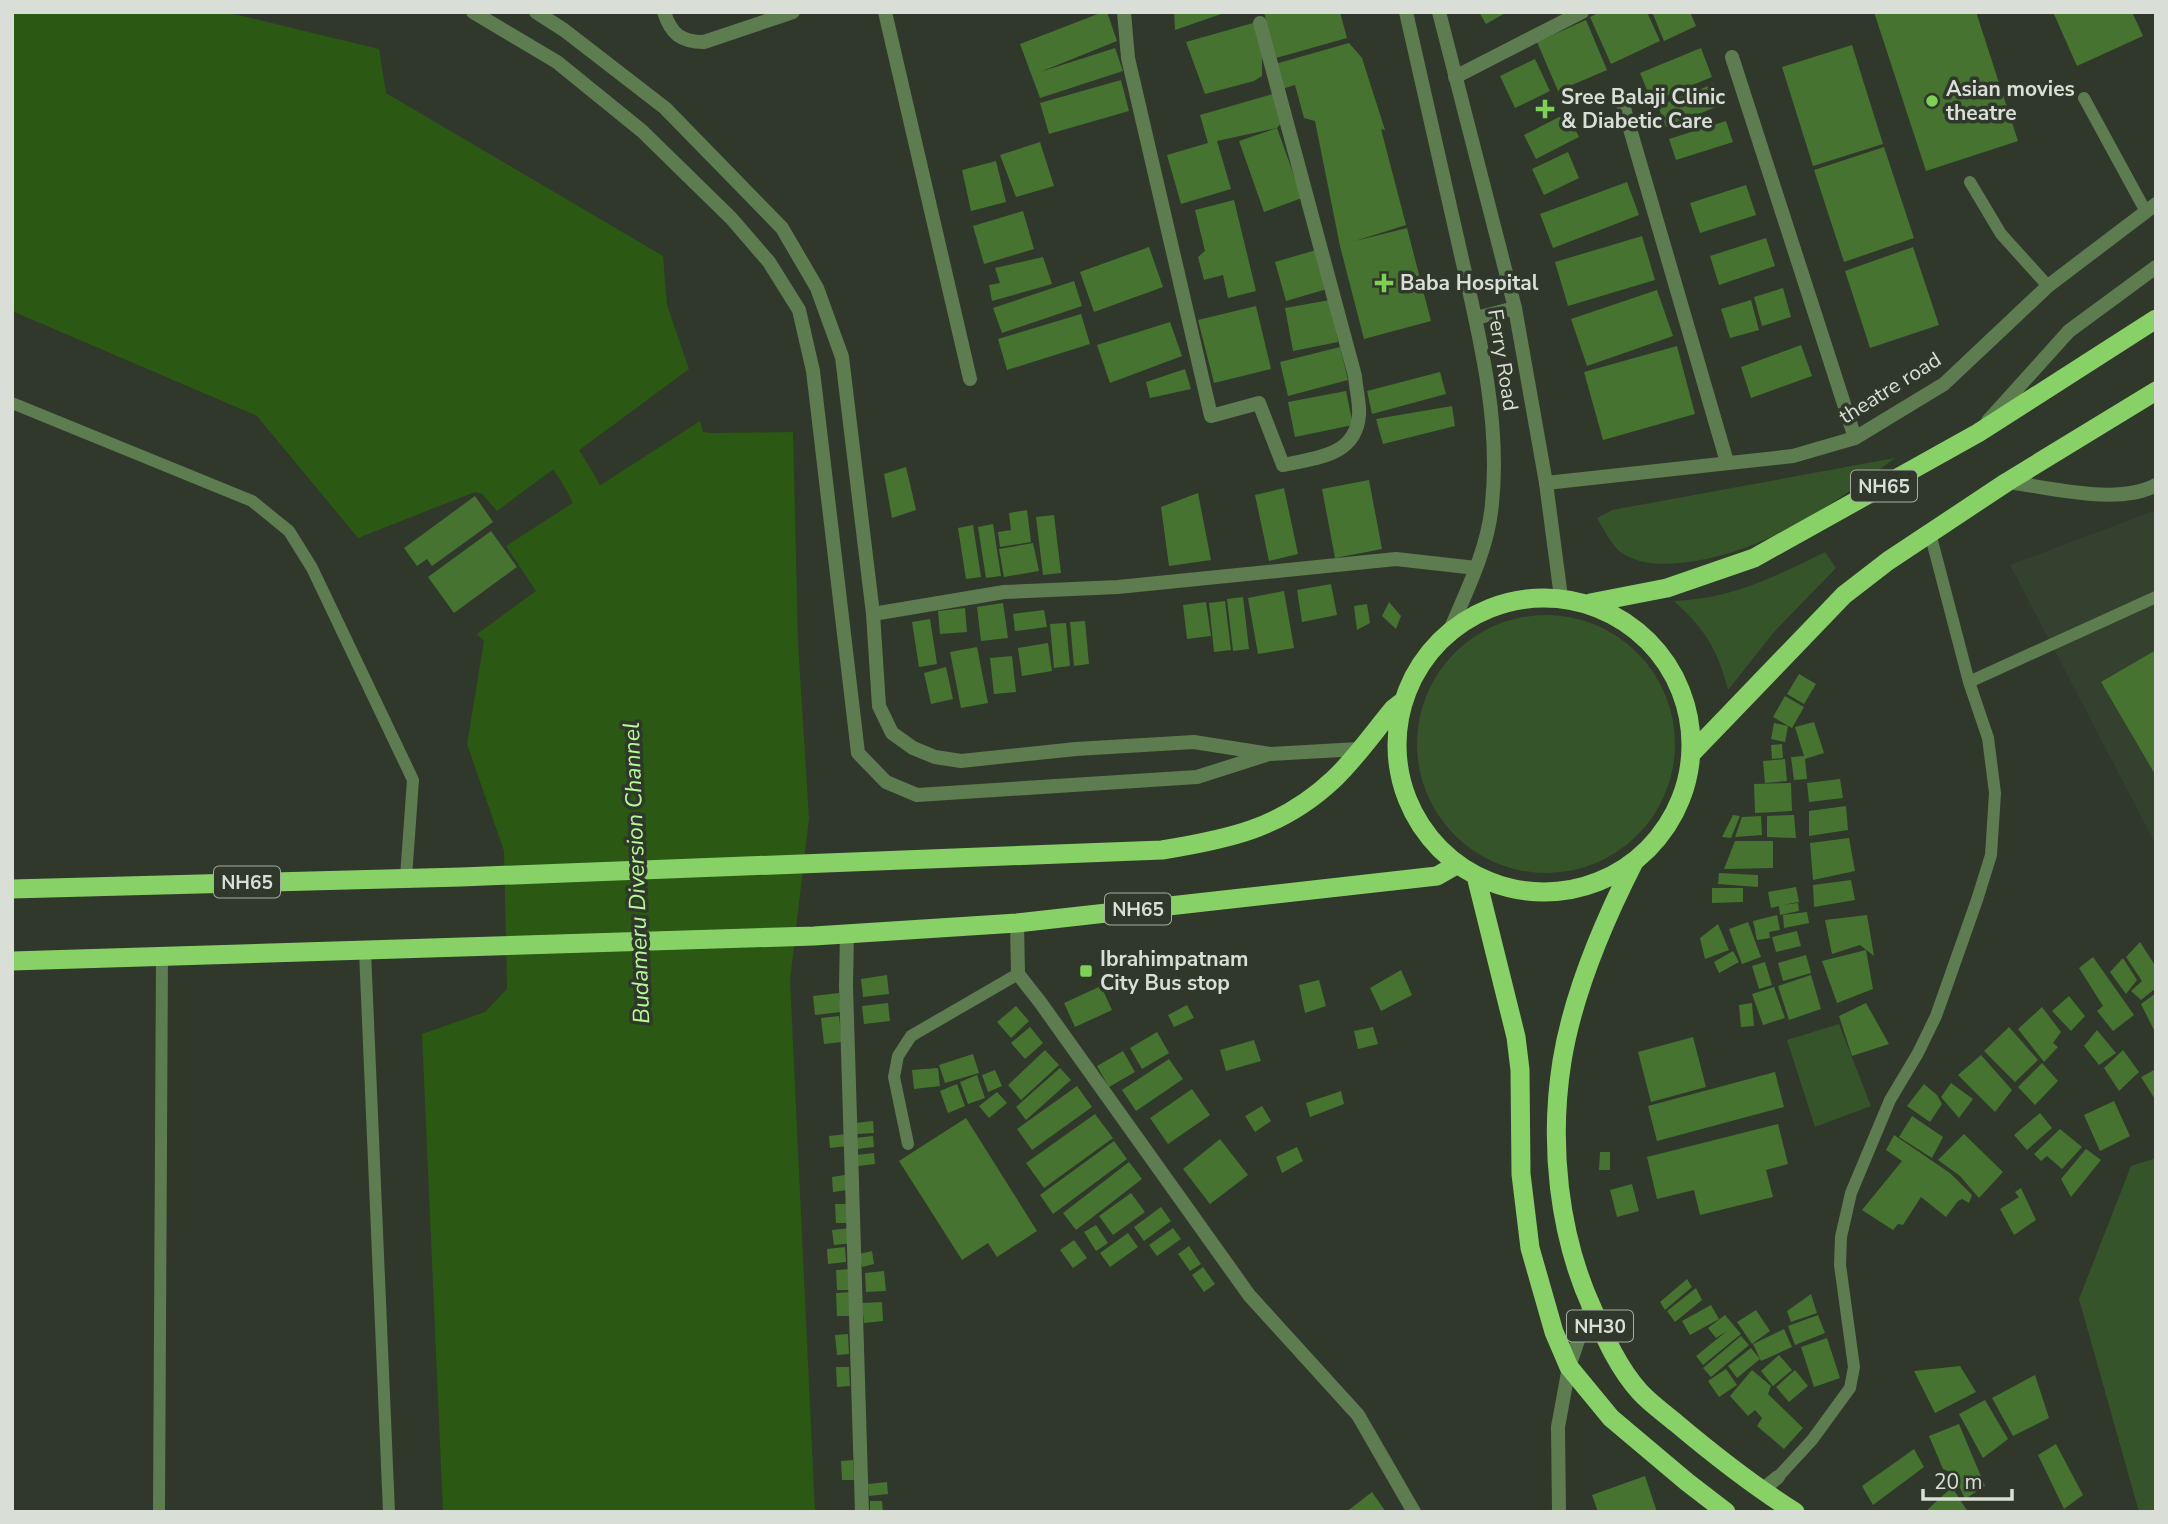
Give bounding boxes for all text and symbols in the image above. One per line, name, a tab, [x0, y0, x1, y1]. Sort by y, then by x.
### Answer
place label: Asian movies theatre	[1946, 75, 2075, 127]
place label: Sree Balaji Clinic & Diabetic Care	[1561, 83, 1725, 135]
marker: Asian movies theatre	[1924, 93, 1940, 109]
marker: Sree Balaji Clinic & Diabetic Care	[1535, 99, 1555, 119]
place label: Baba Hospital	[1400, 269, 1539, 297]
marker: Baba Hospital	[1374, 273, 1394, 293]
street label: Ferry Road	[1481, 307, 1525, 413]
street label: theatre road	[1834, 346, 1946, 430]
road number: NH65	[1851, 471, 1917, 502]
water label: Budameru Diversion Channel	[616, 722, 657, 1024]
road number: NH65	[214, 866, 280, 898]
road number: NH65	[1105, 894, 1171, 925]
place label: Ibrahimpatnam City Bus stop	[1100, 945, 1249, 997]
marker: Ibrahimpatnam City Bus stop	[1078, 963, 1094, 979]
road number: NH30	[1567, 1310, 1633, 1342]
scale bar	[1923, 1458, 2012, 1502]
text: 20 m	[1934, 1468, 1983, 1496]

